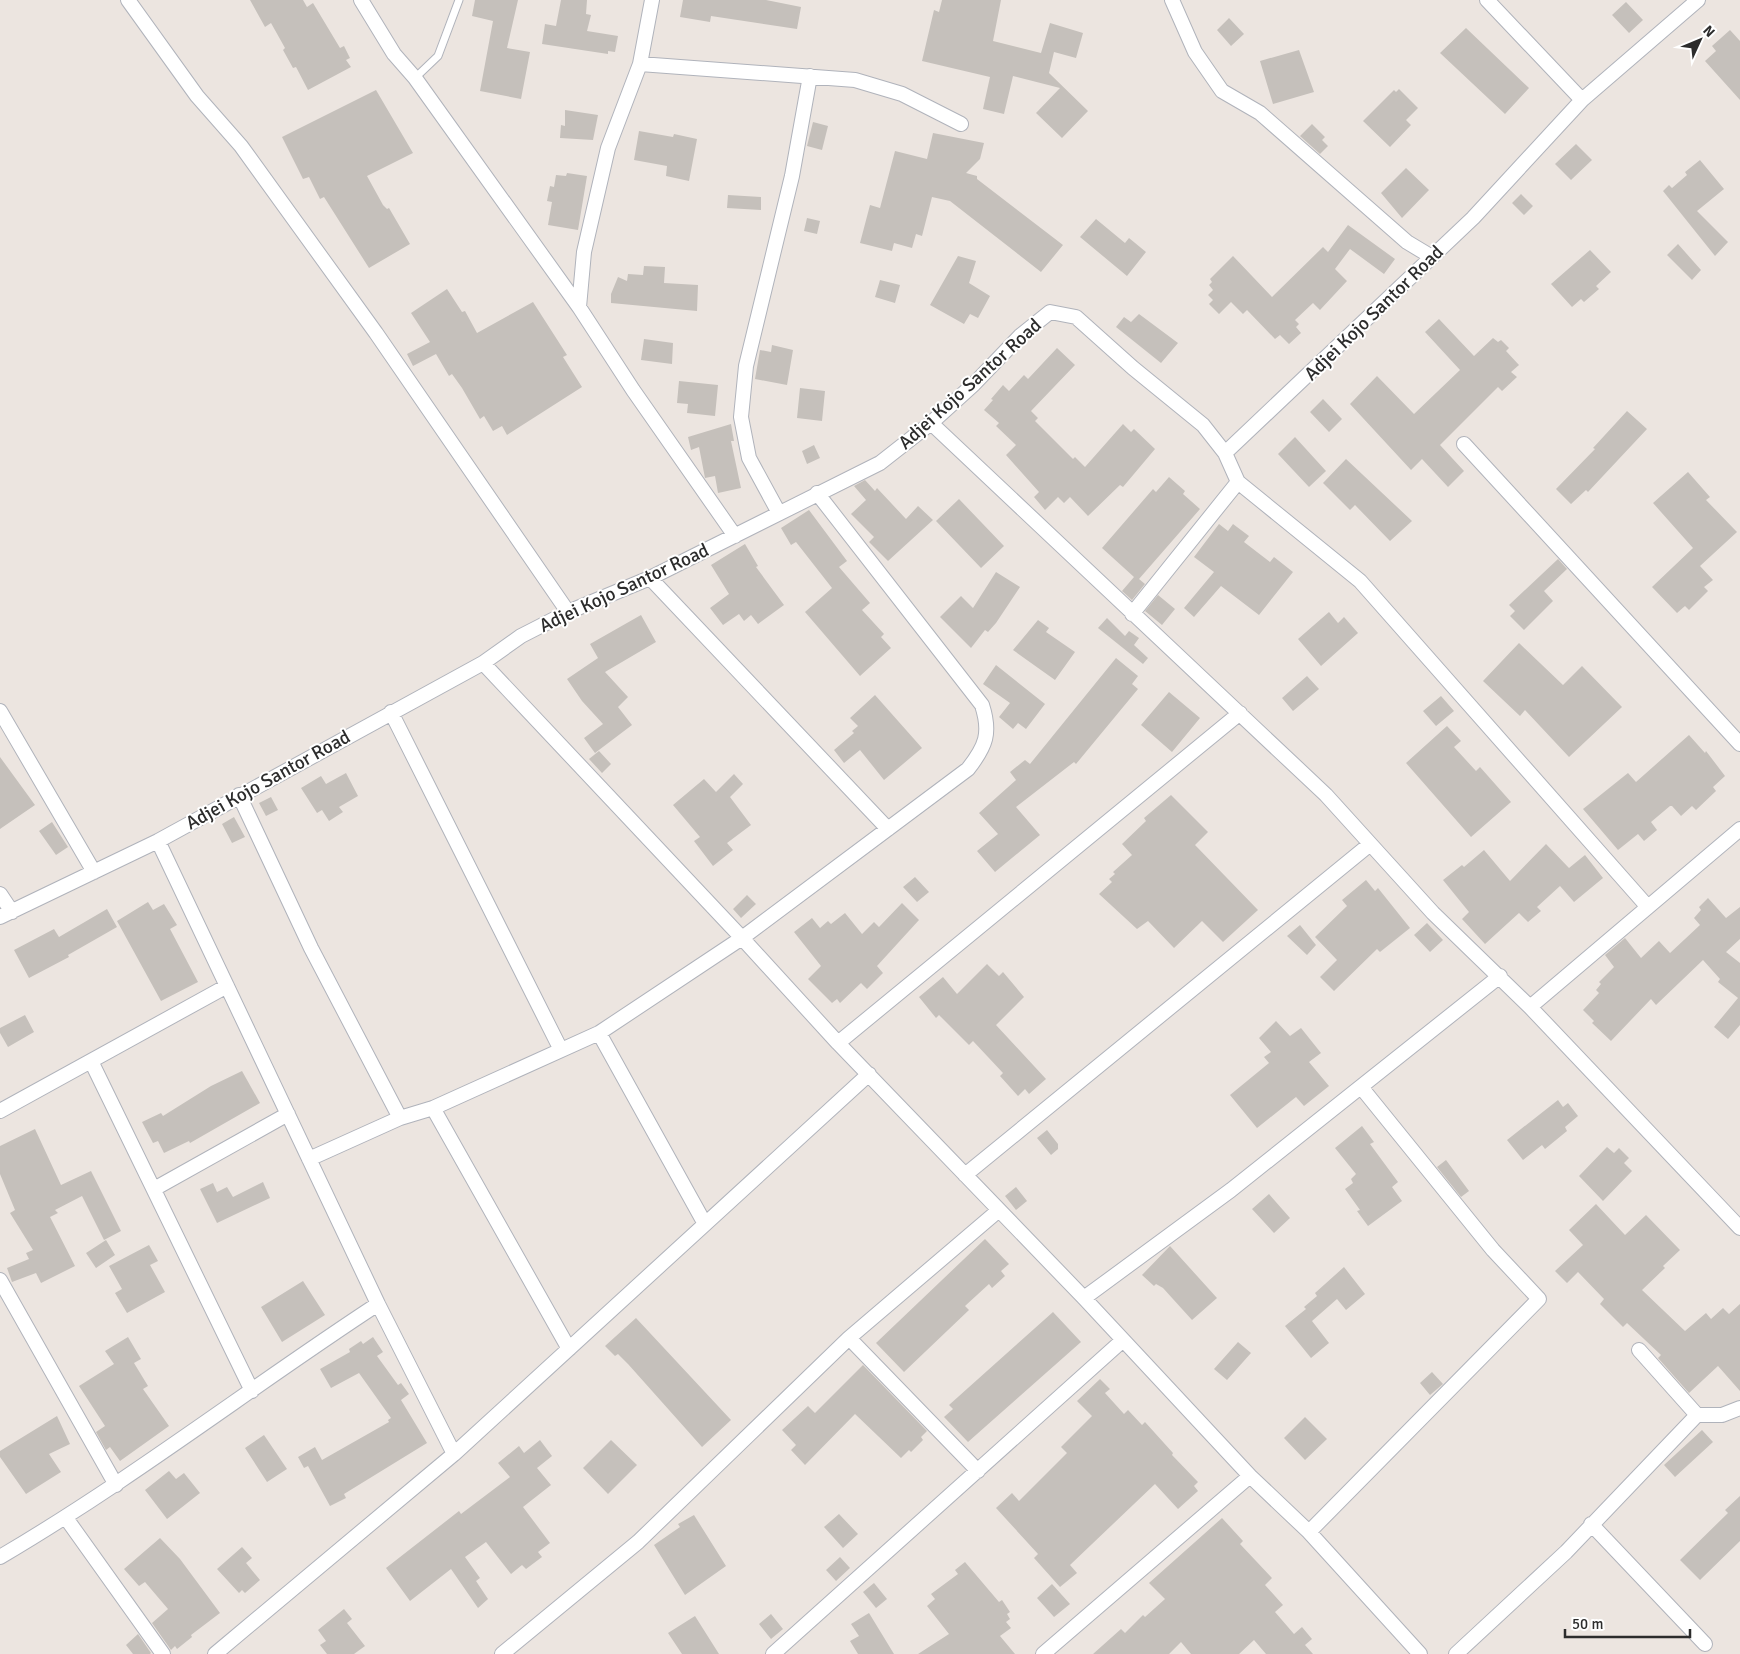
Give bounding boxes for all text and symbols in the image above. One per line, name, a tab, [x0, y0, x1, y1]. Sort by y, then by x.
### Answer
north arrow	[1675, 15, 1725, 65]
text: N	[1699, 22, 1718, 41]
street label: Adjei Kojo Santor Road	[1299, 240, 1449, 386]
street label: Adjei Kojo Santor Road	[893, 313, 1047, 455]
street label: Adjei Kojo Santor Road	[535, 538, 713, 638]
street label: Adjei Kojo Santor Road	[181, 725, 355, 835]
scale bar	[1565, 1606, 1690, 1638]
text: 50 m	[1572, 1615, 1603, 1633]

